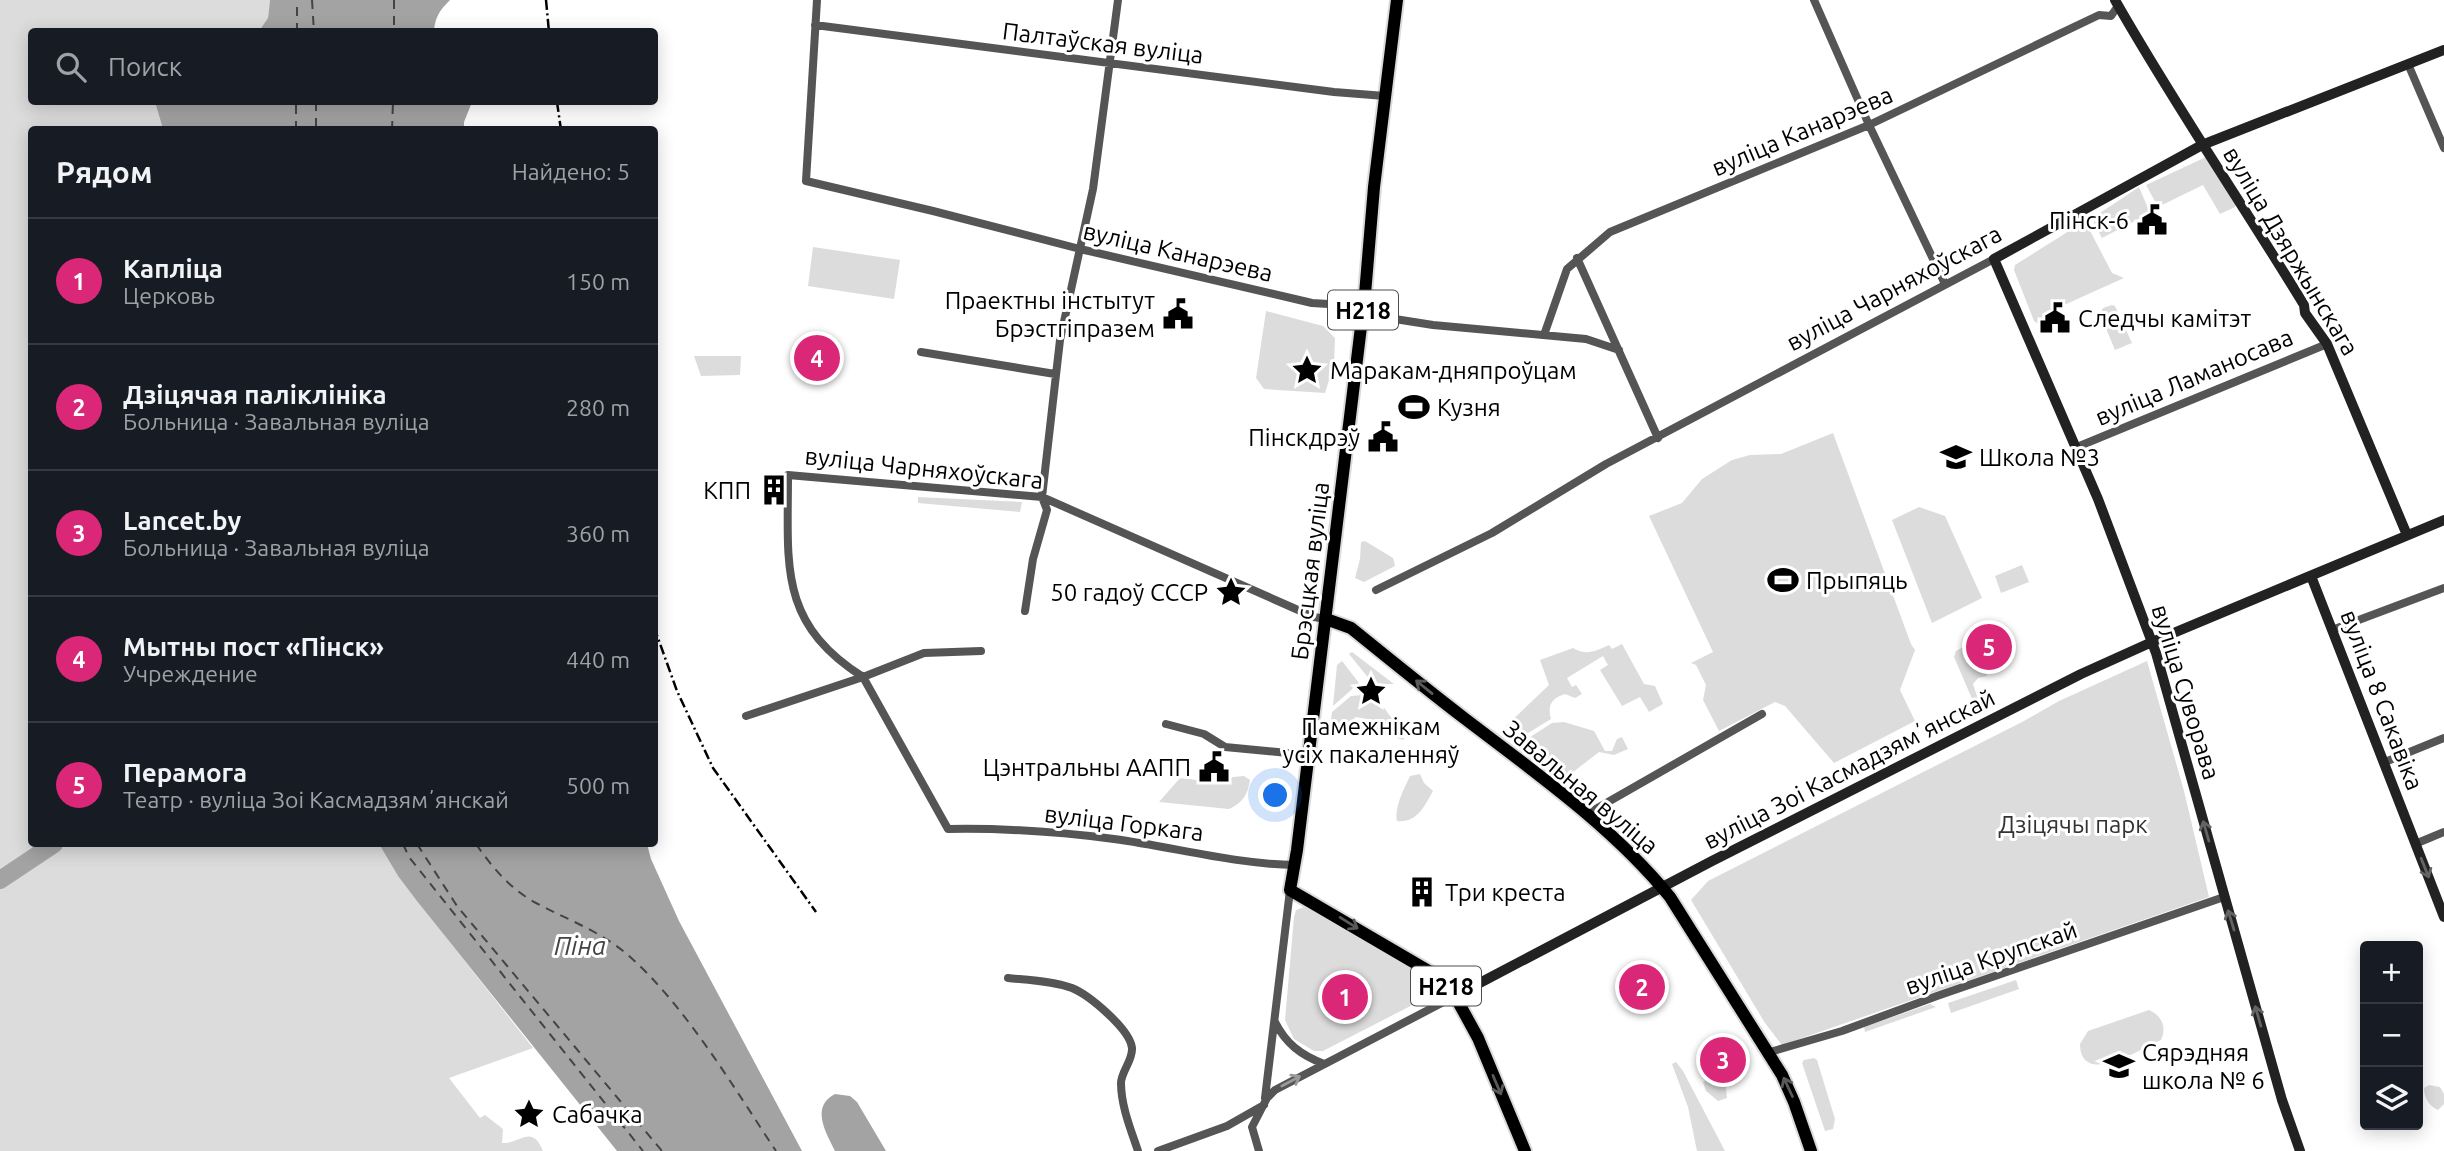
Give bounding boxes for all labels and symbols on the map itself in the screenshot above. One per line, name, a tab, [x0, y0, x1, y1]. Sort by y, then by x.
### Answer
street label: Палтаўская вуліца	[1001, 17, 1205, 69]
street label: вуліца Канарэева	[1708, 81, 1896, 181]
street label: вуліца Дзяржынскага	[2218, 142, 2364, 360]
public building icon: Пінск-6	[2135, 203, 2169, 237]
place label: Пінск-6	[2049, 207, 2129, 234]
street label: вуліца Канарэева	[1081, 217, 1275, 287]
street label: вуліца Чарняхоўскага	[1782, 220, 2006, 356]
place label: Праектны інстытут Брэстгіпразем	[945, 287, 1155, 342]
road number: Н218	[1328, 290, 1398, 330]
public building icon: Праектны інстытут Брэстгіпразем	[1161, 297, 1195, 331]
public building icon: Следчы камітэт	[2038, 301, 2072, 335]
place label: Следчы камітэт	[2078, 305, 2252, 332]
street label: вуліца Ламаносава	[2091, 323, 2297, 431]
pin: 4	[794, 332, 840, 384]
place icon: Маракам-дняпроўцам	[1290, 353, 1324, 387]
place label: Маракам-дняпроўцам	[1330, 357, 1577, 384]
sports icon: Кузня	[1397, 390, 1431, 424]
place label: Кузня	[1437, 394, 1501, 421]
public building icon: Пінскдрэў	[1366, 420, 1400, 454]
place label: Пінскдрэў	[1248, 424, 1360, 451]
school or university icon: Школа №3	[1939, 440, 1973, 474]
street label: вуліца Чарняхоўскага	[804, 442, 1044, 494]
place label: Школа №3	[1979, 444, 2100, 471]
building icon: КПП	[757, 473, 791, 507]
place label: КПП	[703, 477, 751, 504]
street label: Брэсцкая вуліца	[1286, 480, 1334, 662]
sports icon: Прыпяць	[1766, 563, 1800, 597]
place label: Прыпяць	[1806, 567, 1908, 594]
place icon: 50 гадоў СССР	[1214, 575, 1248, 609]
place label: 50 гадоў СССР	[1050, 579, 1208, 606]
street label: вуліца Суворава	[2147, 601, 2225, 783]
street label: вуліца 8 Сакавіка	[2335, 606, 2429, 794]
pin: 5	[1966, 621, 2012, 673]
place icon: Памежнікам усіх пакаленняў	[1354, 674, 1388, 708]
one-way arrow	[1416, 679, 1434, 695]
street label: вуліца Зоі Касмадзямʼянскай	[1699, 684, 1999, 854]
place label: Памежнікам усіх пакаленняў	[1283, 713, 1460, 768]
street label: Завальная вуліца	[1498, 715, 1664, 859]
public building icon: Цэнтральны ААПП	[1197, 750, 1231, 784]
place label: Цэнтральны ААПП	[983, 754, 1191, 781]
your location	[1258, 778, 1292, 812]
street label: вуліца Горкага	[1043, 800, 1205, 846]
park label: Дзіцячы парк	[1998, 811, 2148, 838]
one-way arrow	[2199, 820, 2212, 842]
one-way arrow	[2419, 857, 2432, 879]
building icon: Три креста	[1405, 875, 1439, 909]
place label: Три креста	[1445, 879, 1566, 906]
one-way arrow	[2223, 909, 2236, 931]
one-way arrow	[1339, 916, 1359, 930]
street label: вуліца Крупскай	[1901, 916, 2081, 1000]
water label: Піна	[554, 931, 606, 960]
pin: 2	[1619, 961, 1665, 1013]
road number: Н218	[1411, 967, 1481, 1006]
pin: 1	[1322, 971, 1368, 1023]
one-way arrow	[2251, 1005, 2264, 1027]
pin: 3	[1700, 1034, 1746, 1086]
place label: Сярэдняя школа № 6	[2142, 1039, 2265, 1094]
school or university icon: Сярэдняя школа № 6	[2102, 1049, 2136, 1083]
one-way arrow	[1492, 1073, 1505, 1095]
one-way arrow	[1280, 1074, 1301, 1088]
one-way arrow	[1781, 1077, 1794, 1098]
place icon: Сабачка	[512, 1097, 546, 1131]
place label: Сабачка	[552, 1101, 643, 1128]

